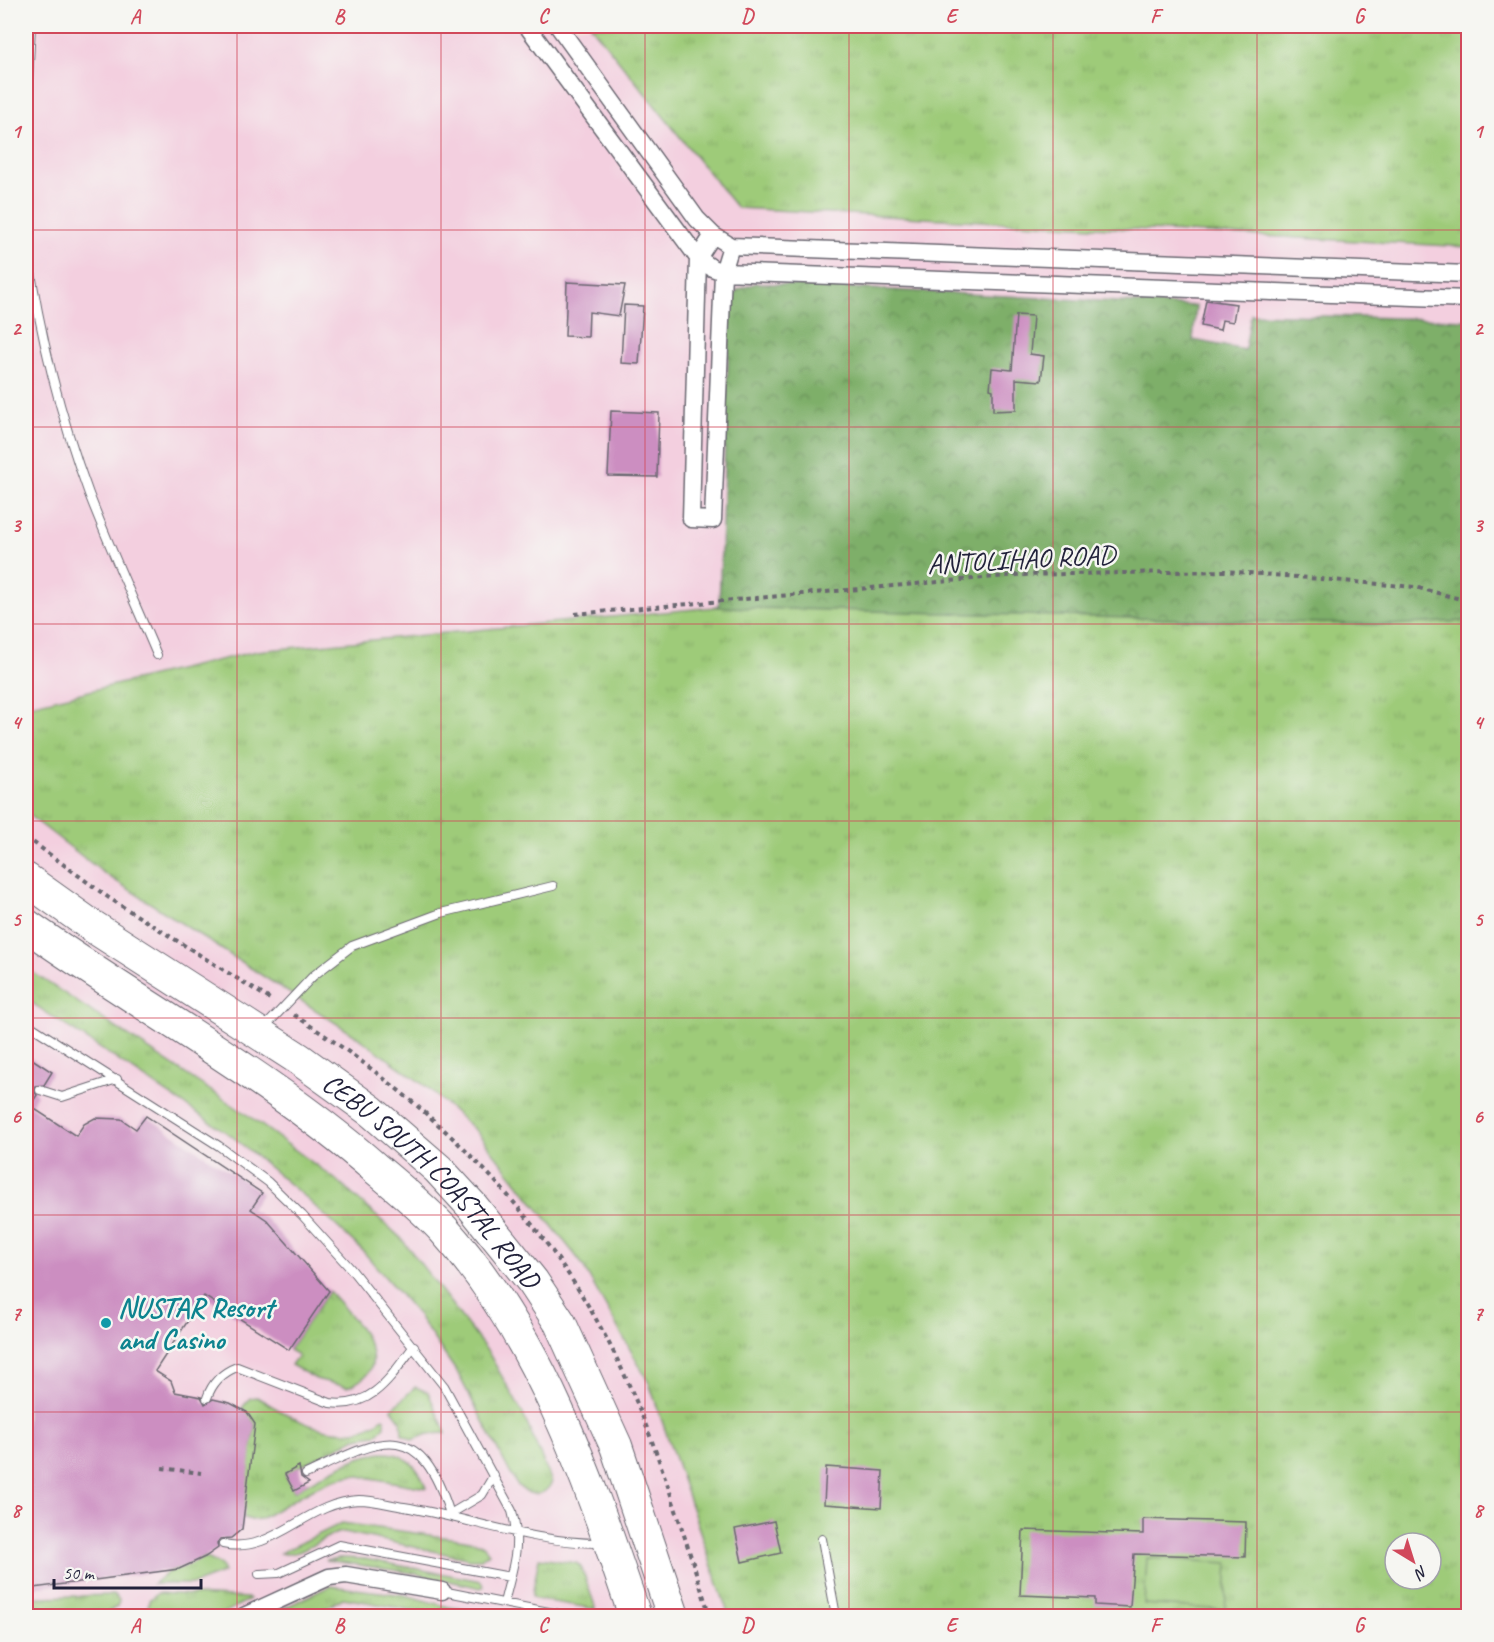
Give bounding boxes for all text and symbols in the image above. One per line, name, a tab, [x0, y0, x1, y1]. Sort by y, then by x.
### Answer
text: A	[130, 4, 142, 29]
text: B	[334, 4, 346, 29]
text: C	[538, 4, 550, 29]
text: D	[741, 4, 755, 29]
text: E	[946, 4, 960, 29]
text: F	[1150, 4, 1164, 29]
text: G	[1354, 4, 1367, 29]
text: 1	[12, 119, 23, 144]
text: 1	[1474, 119, 1485, 144]
text: 2	[12, 316, 23, 341]
text: 2	[1474, 316, 1485, 341]
text: 3	[12, 513, 23, 538]
text: 3	[1474, 513, 1485, 538]
street label: ANTOLIHAO ROAD	[926, 536, 1119, 581]
text: 4	[12, 710, 24, 735]
text: 4	[1474, 710, 1486, 735]
text: 5	[12, 907, 23, 932]
text: 5	[1474, 907, 1485, 932]
street label: CEBU SOUTH COASTAL ROAD	[316, 1065, 550, 1297]
text: 6	[11, 1104, 22, 1129]
text: 6	[1473, 1104, 1484, 1129]
place label: NUSTAR Resort and Casino	[118, 1290, 278, 1357]
text: 7	[12, 1301, 23, 1326]
text: 7	[1474, 1301, 1485, 1326]
marker: NUSTAR Resort and Casino	[99, 1316, 113, 1330]
text: 8	[12, 1498, 24, 1523]
text: 8	[1474, 1498, 1486, 1523]
north arrow	[1383, 1531, 1443, 1591]
scale bar	[54, 1552, 201, 1590]
text: N	[1409, 1561, 1432, 1585]
text: 50 m	[63, 1562, 96, 1584]
text: A	[130, 1613, 142, 1638]
text: B	[334, 1613, 346, 1638]
text: C	[538, 1613, 550, 1638]
text: D	[741, 1613, 755, 1638]
text: E	[946, 1613, 960, 1638]
text: F	[1150, 1613, 1164, 1638]
text: G	[1354, 1613, 1367, 1638]

